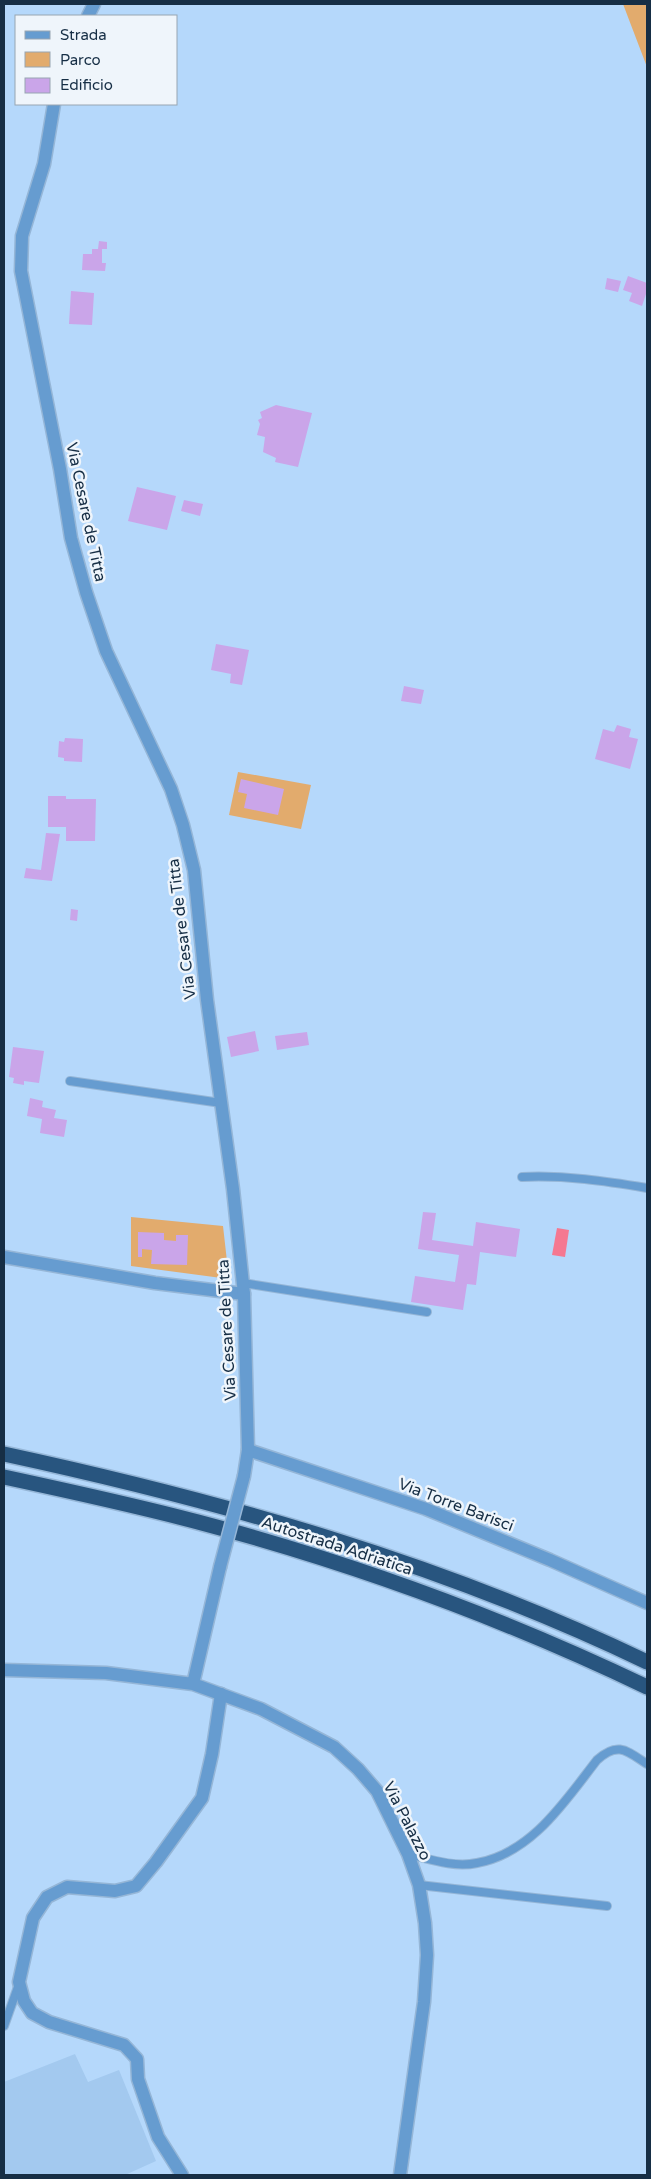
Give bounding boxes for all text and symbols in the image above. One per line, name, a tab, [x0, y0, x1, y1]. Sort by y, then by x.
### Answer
legend	[15, 15, 178, 105]
text: Strada	[60, 26, 107, 44]
text: Parco	[60, 51, 101, 69]
text: Edificio	[60, 76, 113, 94]
street label: Via Cesare de Titta	[61, 441, 111, 583]
street label: Via Cesare de Titta	[163, 857, 201, 1001]
street label: Via Cesare de Titta	[213, 1259, 241, 1401]
street label: Via Torre Barisci	[395, 1474, 517, 1536]
street label: Autostrada Adriatica	[259, 1512, 415, 1580]
street label: Via Palazzo	[379, 1778, 435, 1864]

